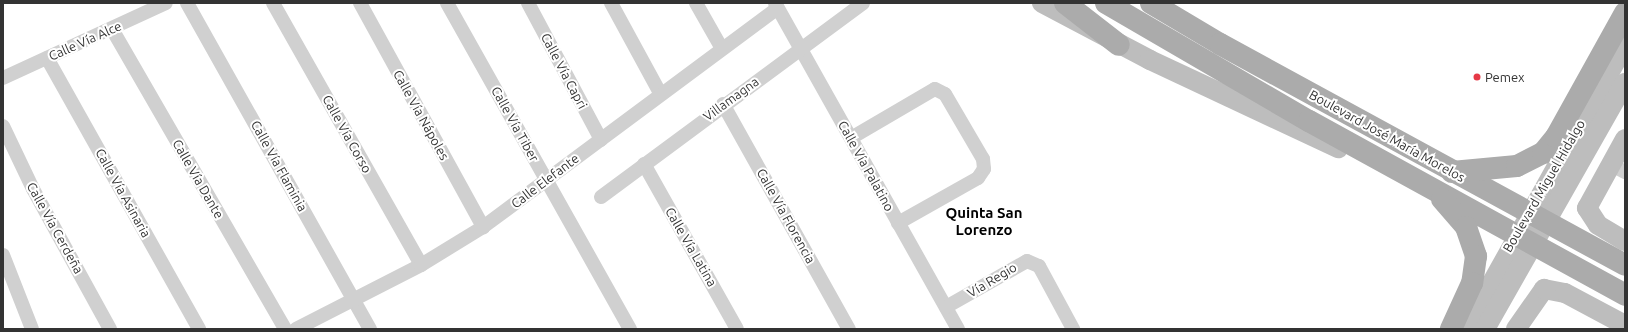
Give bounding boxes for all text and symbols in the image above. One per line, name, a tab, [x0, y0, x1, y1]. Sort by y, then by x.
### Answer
street label: Calle Vía Alce	[46, 18, 124, 64]
street label: Calle Vía Capri	[538, 30, 590, 112]
street label: Calle Vía Nápoles	[390, 67, 452, 163]
place label: Pemex	[1485, 69, 1525, 85]
marker: Pemex	[1472, 72, 1482, 82]
street label: Villamagna	[700, 74, 762, 124]
street label: Calle Vía Tiber	[488, 84, 542, 164]
street label: Boulevard José María Morelos	[1306, 87, 1468, 185]
street label: Calle Vía Corso	[319, 92, 375, 176]
street label: Boulevard Miguel Hidalgo	[1500, 117, 1588, 255]
street label: Calle Vía Flaminia	[248, 118, 310, 214]
street label: Calle Vía Palatino	[835, 118, 897, 214]
street label: Calle Vía Dante	[169, 137, 227, 221]
street label: Calle Vía Asinaria	[92, 146, 154, 240]
street label: Calle Elefante	[508, 150, 582, 212]
street label: Calle Vía Florencia	[753, 166, 819, 266]
street label: Calle Vía Cerdeña	[23, 180, 87, 276]
district label: Quinta San Lorenzo	[945, 203, 1023, 238]
street label: Calle Vía Latina	[662, 205, 720, 289]
street label: Vía Regio	[964, 259, 1020, 301]

